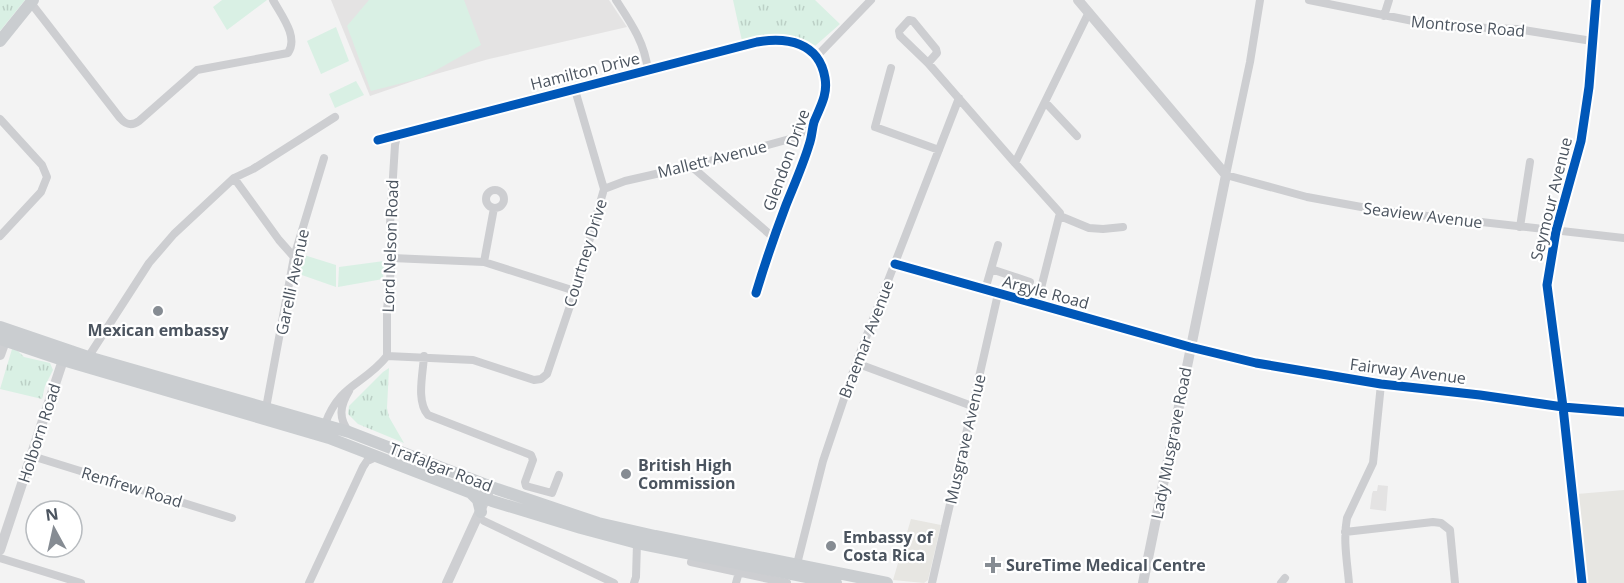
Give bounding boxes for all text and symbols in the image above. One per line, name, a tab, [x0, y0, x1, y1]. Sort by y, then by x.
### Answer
street label: Montrose Road	[1410, 10, 1526, 42]
street label: Hamilton Drive	[528, 47, 642, 95]
street label: Glendon Drive	[757, 106, 815, 214]
street label: Mallett Avenue	[655, 135, 769, 183]
street label: Seymour Avenue	[1525, 135, 1577, 263]
street label: Lord Nelson Road	[377, 179, 403, 313]
street label: Courtney Drive	[558, 196, 612, 310]
street label: Seaview Avenue	[1362, 197, 1484, 233]
street label: Garelli Avenue	[270, 227, 314, 337]
street label: Argyle Road	[1000, 270, 1092, 314]
street label: Braemar Avenue	[833, 277, 899, 401]
marker: Mexican embassy	[151, 304, 165, 318]
place label: Mexican embassy	[87, 319, 229, 341]
street label: Fairway Avenue	[1349, 353, 1467, 389]
street label: Lady Musgrave Road	[1145, 365, 1197, 521]
street label: Musgrave Avenue	[939, 372, 991, 506]
street label: Holborn Road	[13, 380, 65, 486]
street label: Trafalgar Road	[386, 437, 496, 497]
place label: British High Commission	[638, 454, 736, 494]
street label: Renfrew Road	[79, 461, 185, 513]
marker: British High Commission	[619, 467, 633, 481]
north arrow	[24, 499, 84, 559]
text: N	[44, 502, 60, 526]
place label: Embassy of Costa Rica	[843, 526, 934, 566]
marker: Embassy of Costa Rica	[824, 539, 838, 553]
place label: SureTime Medical Centre	[1006, 554, 1206, 576]
marker: SureTime Medical Centre	[984, 556, 1002, 574]

